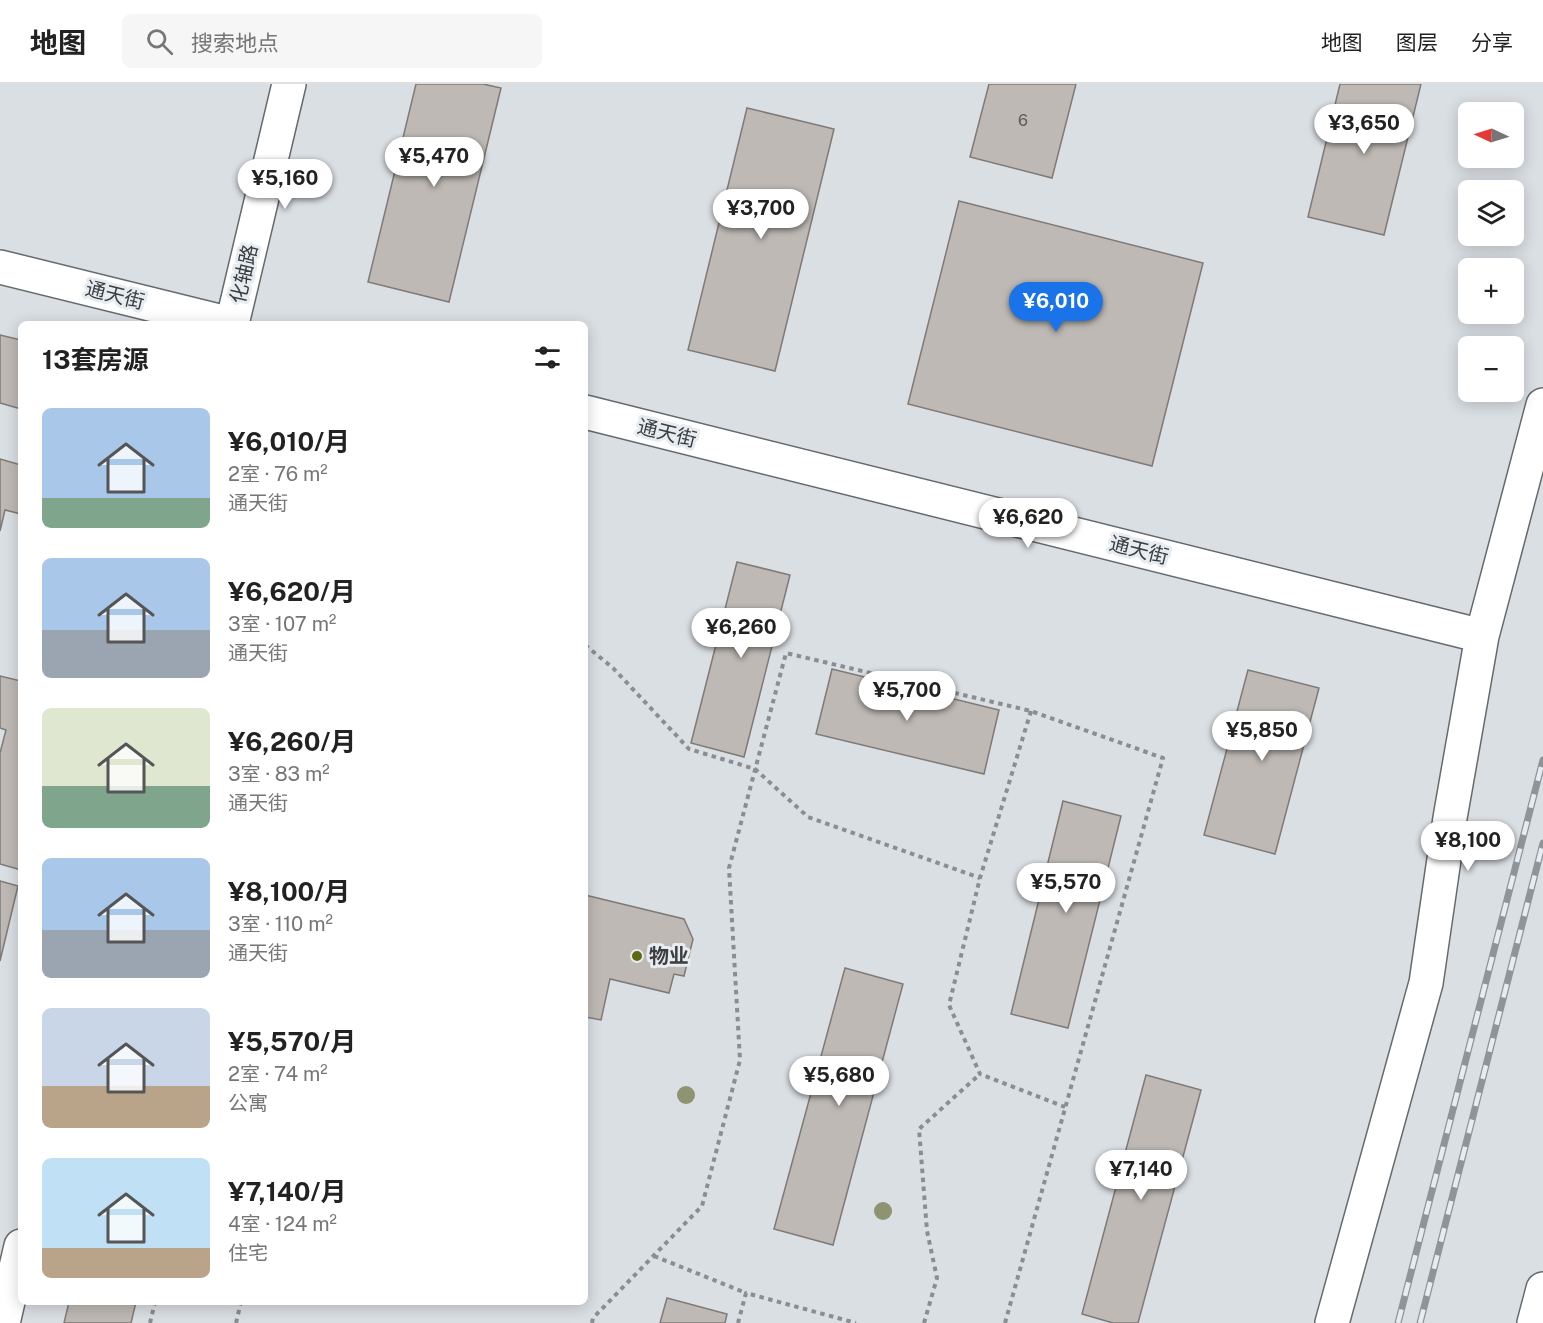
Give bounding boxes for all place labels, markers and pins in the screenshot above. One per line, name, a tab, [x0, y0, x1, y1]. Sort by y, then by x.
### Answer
pin: ¥3,650	[1315, 104, 1413, 155]
pin: ¥5,470	[385, 137, 483, 188]
pin: ¥5,160	[236, 159, 334, 210]
pin: ¥3,700	[712, 189, 810, 240]
pin: ¥6,010	[1007, 282, 1105, 333]
pin: ¥6,620	[979, 498, 1077, 549]
pin: ¥6,260	[692, 608, 790, 659]
pin: ¥5,700	[858, 671, 956, 722]
pin: ¥5,850	[1213, 711, 1311, 762]
pin: ¥8,100	[1419, 821, 1517, 872]
pin: ¥5,570	[1017, 863, 1115, 914]
place label: 物业	[649, 944, 689, 968]
marker: 物业	[630, 949, 644, 963]
pin: ¥5,680	[790, 1056, 888, 1107]
pin: ¥7,140	[1092, 1150, 1190, 1201]

